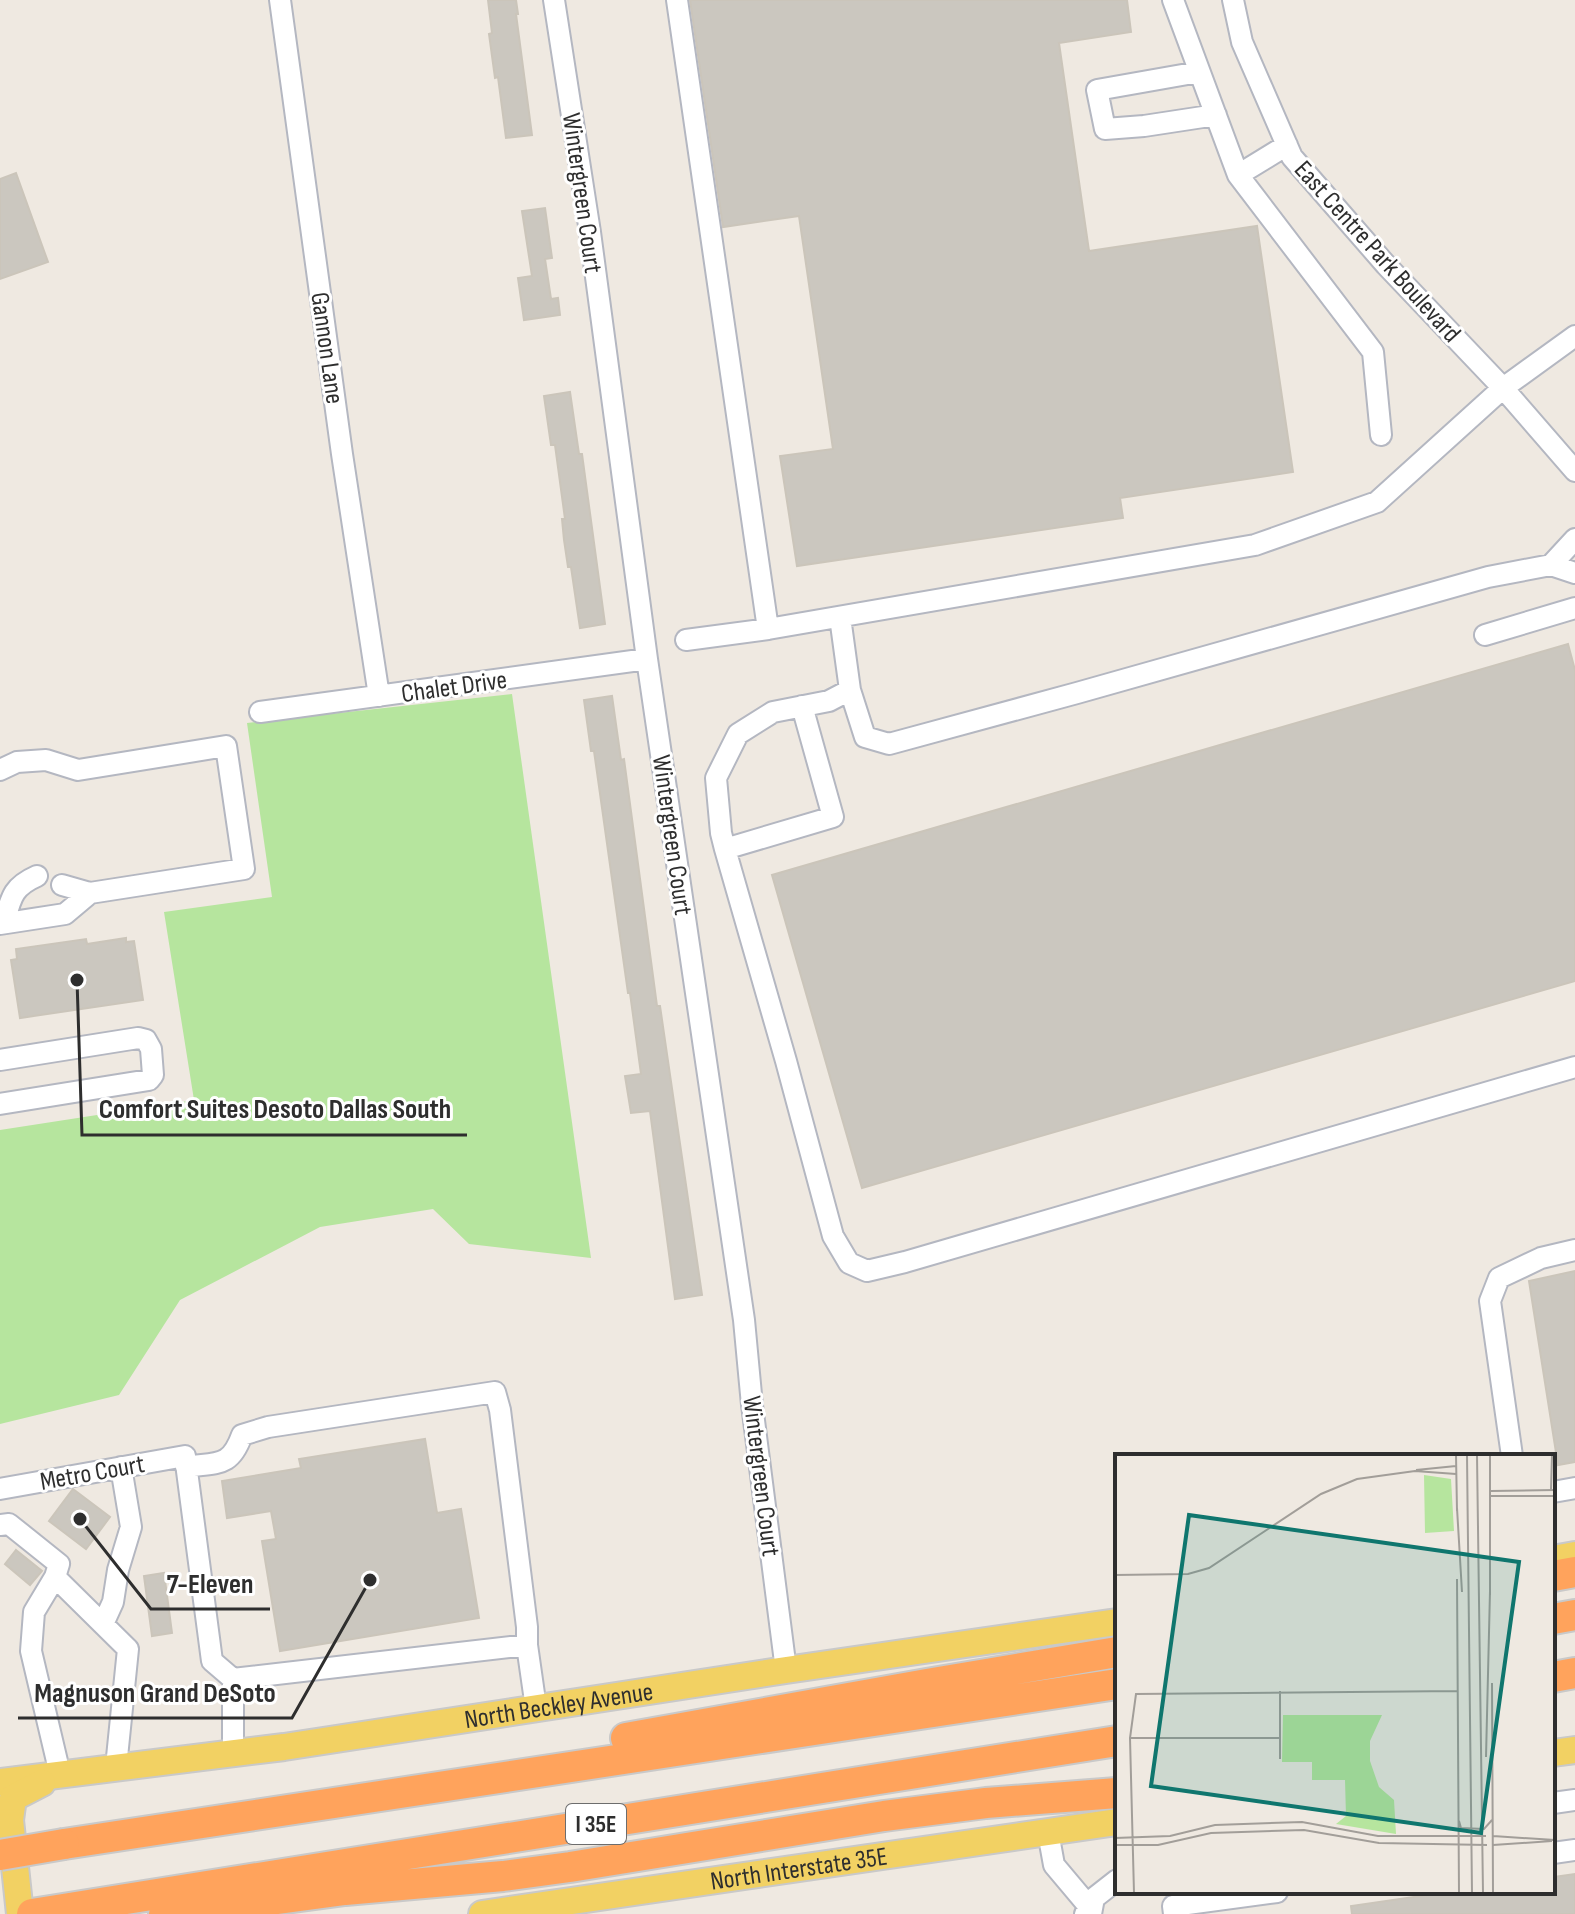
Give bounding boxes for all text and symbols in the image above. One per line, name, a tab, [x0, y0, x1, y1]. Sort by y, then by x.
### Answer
street label: Wintergreen Court	[555, 111, 608, 275]
street label: East Centre Park Boulevard	[1287, 155, 1467, 349]
street label: Gannon Lane	[303, 290, 350, 406]
street label: Chalet Drive	[399, 665, 509, 710]
street label: Wintergreen Court	[645, 753, 698, 917]
callout: Comfort Suites Desoto Dallas South	[82, 1083, 467, 1135]
text: Comfort Suites Desoto Dallas South	[99, 1093, 451, 1126]
street label: Wintergreen Court	[735, 1394, 786, 1558]
street label: Metro Court	[38, 1449, 147, 1498]
inset map	[1115, 1454, 1555, 1894]
callout: 7-Eleven	[151, 1557, 270, 1609]
text: 7-Eleven	[167, 1568, 253, 1601]
callout: Magnuson Grand DeSoto	[18, 1666, 292, 1718]
text: Magnuson Grand DeSoto	[34, 1677, 276, 1710]
street label: North Beckley Avenue	[462, 1677, 655, 1736]
road number: I 35E	[566, 1804, 626, 1844]
street label: North Interstate 35E	[708, 1841, 889, 1898]

